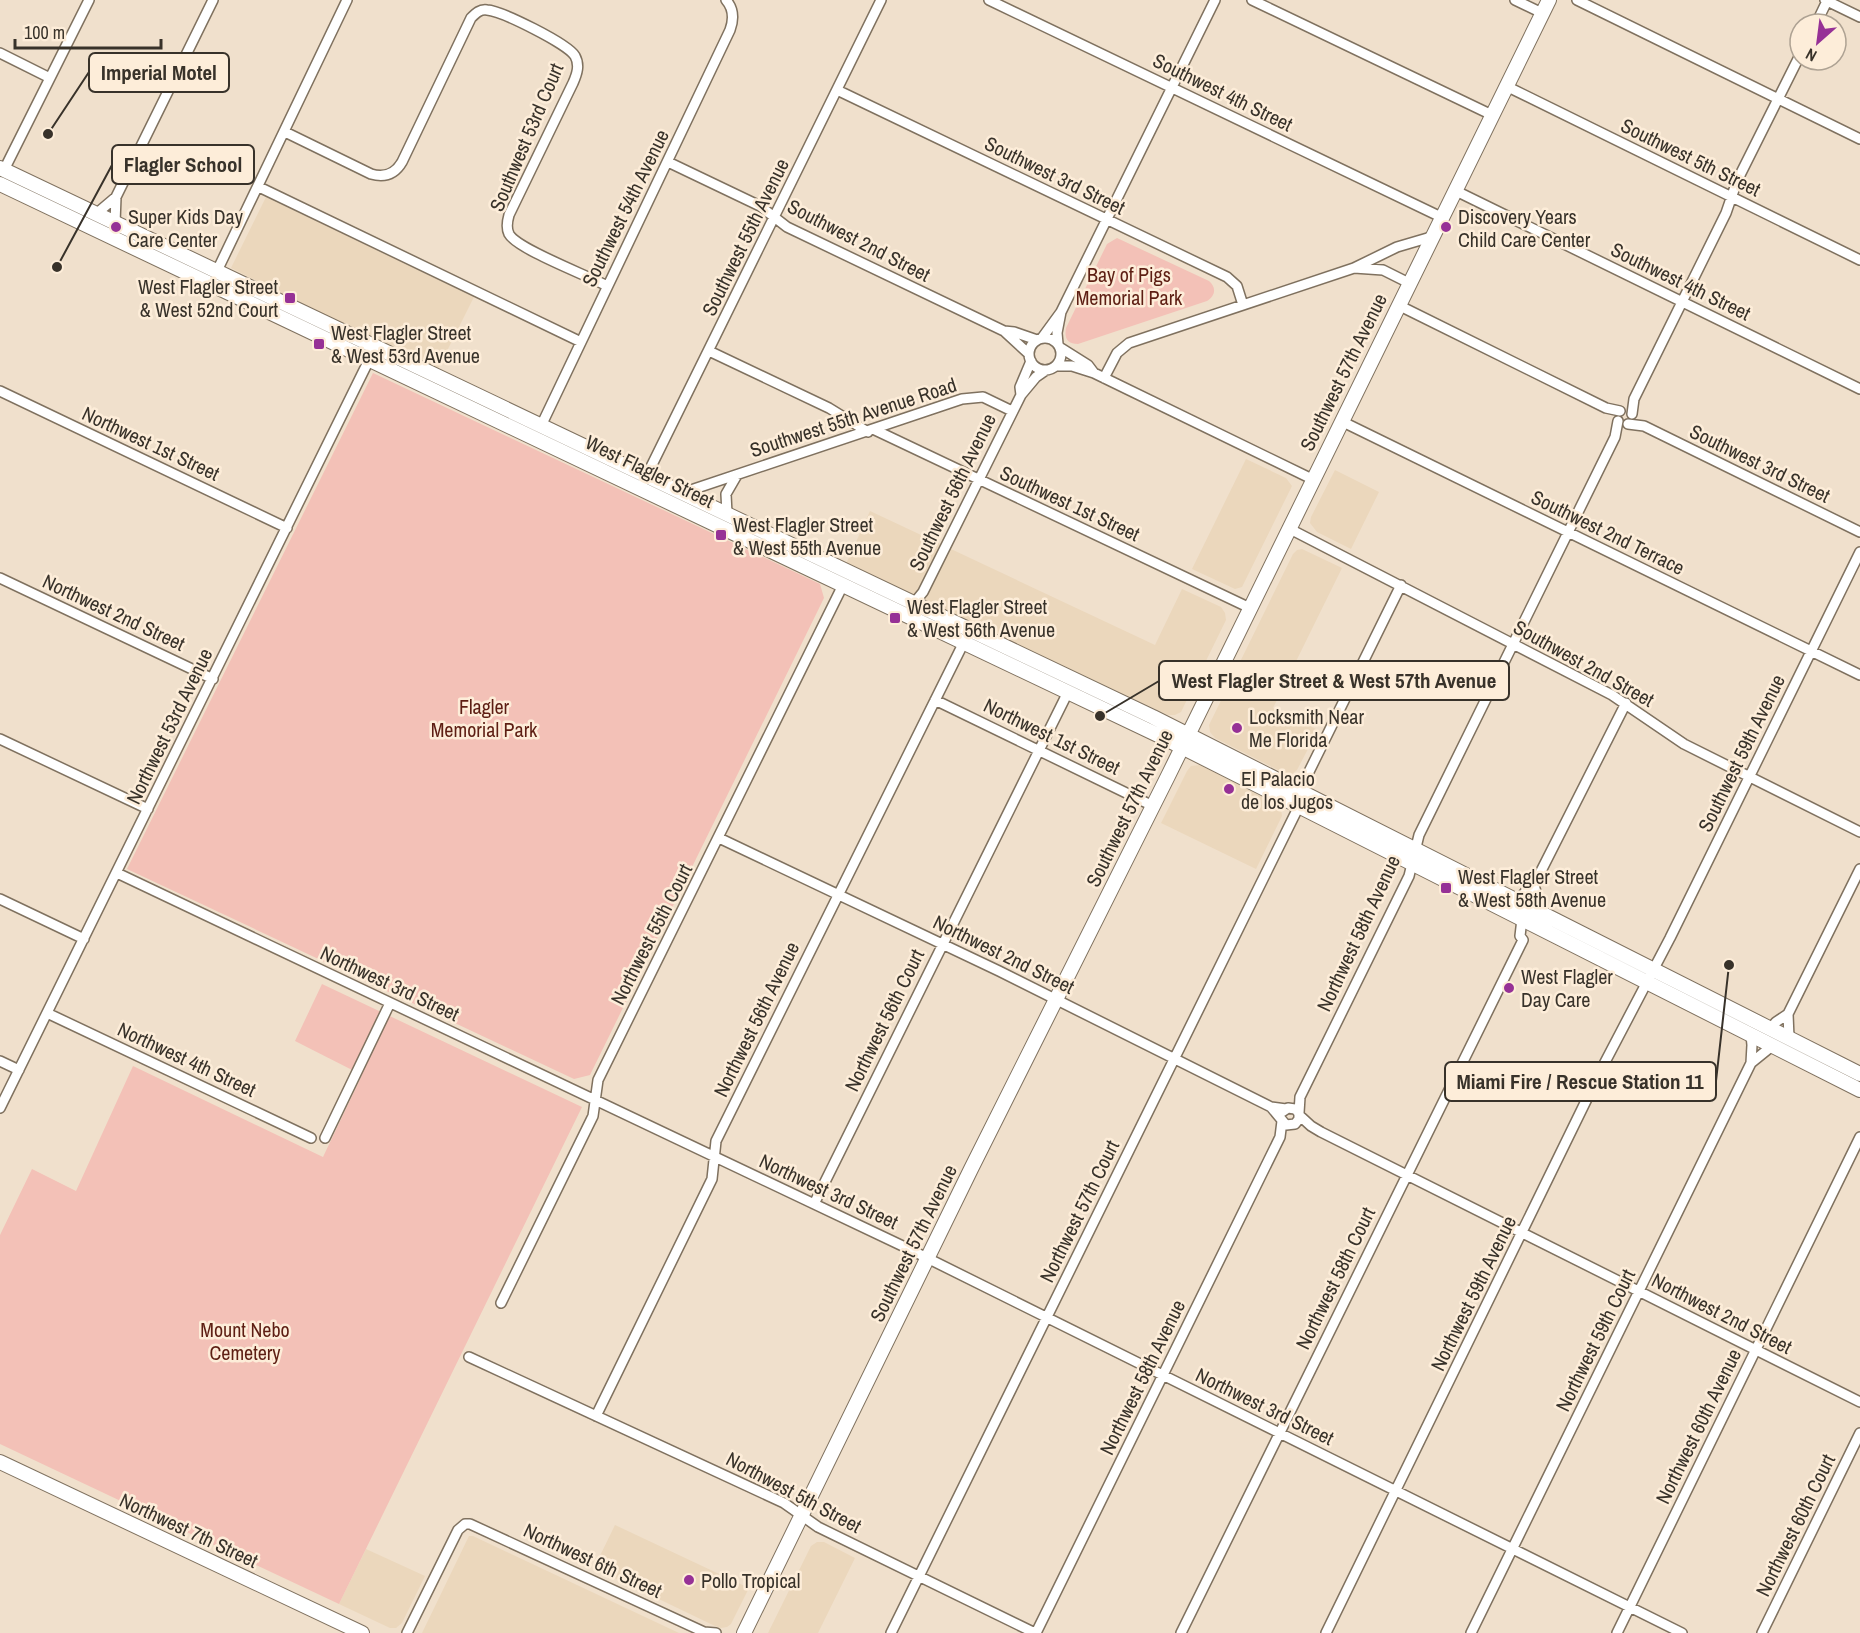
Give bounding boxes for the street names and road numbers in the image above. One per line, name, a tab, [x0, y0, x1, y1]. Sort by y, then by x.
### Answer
street label: Southwest 4th Street	[1149, 46, 1298, 138]
street label: Southwest 53rd Court	[483, 58, 570, 215]
street label: Southwest 5th Street	[1617, 111, 1766, 203]
street label: Southwest 54th Avenue	[575, 125, 675, 291]
street label: Southwest 3rd Street	[980, 129, 1130, 221]
street label: Southwest 55th Avenue	[695, 154, 795, 320]
street label: Southwest 2nd Street	[783, 192, 935, 288]
street label: Southwest 4th Street	[1607, 235, 1756, 327]
street label: Southwest 57th Avenue	[1293, 289, 1393, 455]
street label: Southwest 55th Avenue Road	[746, 371, 960, 463]
street label: Northwest 1st Street	[78, 399, 224, 487]
street label: Southwest 56th Avenue	[902, 409, 1002, 575]
street label: Southwest 3rd Street	[1685, 417, 1835, 509]
street label: West Flagler Street	[581, 428, 719, 514]
street label: Southwest 1st Street	[996, 459, 1145, 547]
street label: Southwest 2nd Terrace	[1527, 483, 1689, 581]
street label: Northwest 2nd Street	[38, 567, 190, 657]
street label: Southwest 2nd Street	[1509, 613, 1660, 713]
street label: Northwest 53rd Avenue	[120, 644, 218, 808]
street label: Southwest 59th Avenue	[1691, 670, 1791, 836]
street label: Northwest 1st Street	[979, 691, 1125, 781]
street label: Southwest 57th Avenue	[1079, 725, 1179, 891]
street label: Northwest 58th Avenue	[1310, 851, 1406, 1015]
street label: Northwest 55th Court	[604, 858, 698, 1009]
street label: Northwest 2nd Street	[929, 908, 1080, 1000]
street label: Northwest 56th Avenue	[707, 937, 805, 1101]
street label: Northwest 3rd Street	[316, 939, 464, 1027]
street label: Northwest 56th Court	[838, 944, 930, 1096]
street label: Northwest 4th Street	[114, 1015, 261, 1103]
street label: Northwest 57th Court	[1033, 1135, 1125, 1287]
street label: Northwest 3rd Street	[755, 1147, 903, 1235]
street label: Southwest 57th Avenue	[863, 1160, 963, 1326]
street label: Northwest 58th Court	[1289, 1202, 1381, 1354]
street label: Northwest 59th Avenue	[1424, 1211, 1522, 1375]
street label: Northwest 59th Court	[1549, 1264, 1641, 1416]
street label: Northwest 2nd Street	[1647, 1266, 1797, 1360]
street label: Northwest 58th Avenue	[1093, 1295, 1191, 1459]
street label: Northwest 60th Avenue	[1649, 1344, 1747, 1508]
street label: Northwest 3rd Street	[1191, 1361, 1339, 1451]
street label: Northwest 5th Street	[722, 1445, 867, 1539]
street label: Northwest 60th Court	[1749, 1449, 1841, 1601]
street label: Northwest 7th Street	[116, 1486, 263, 1574]
street label: Northwest 6th Street	[520, 1516, 667, 1604]

